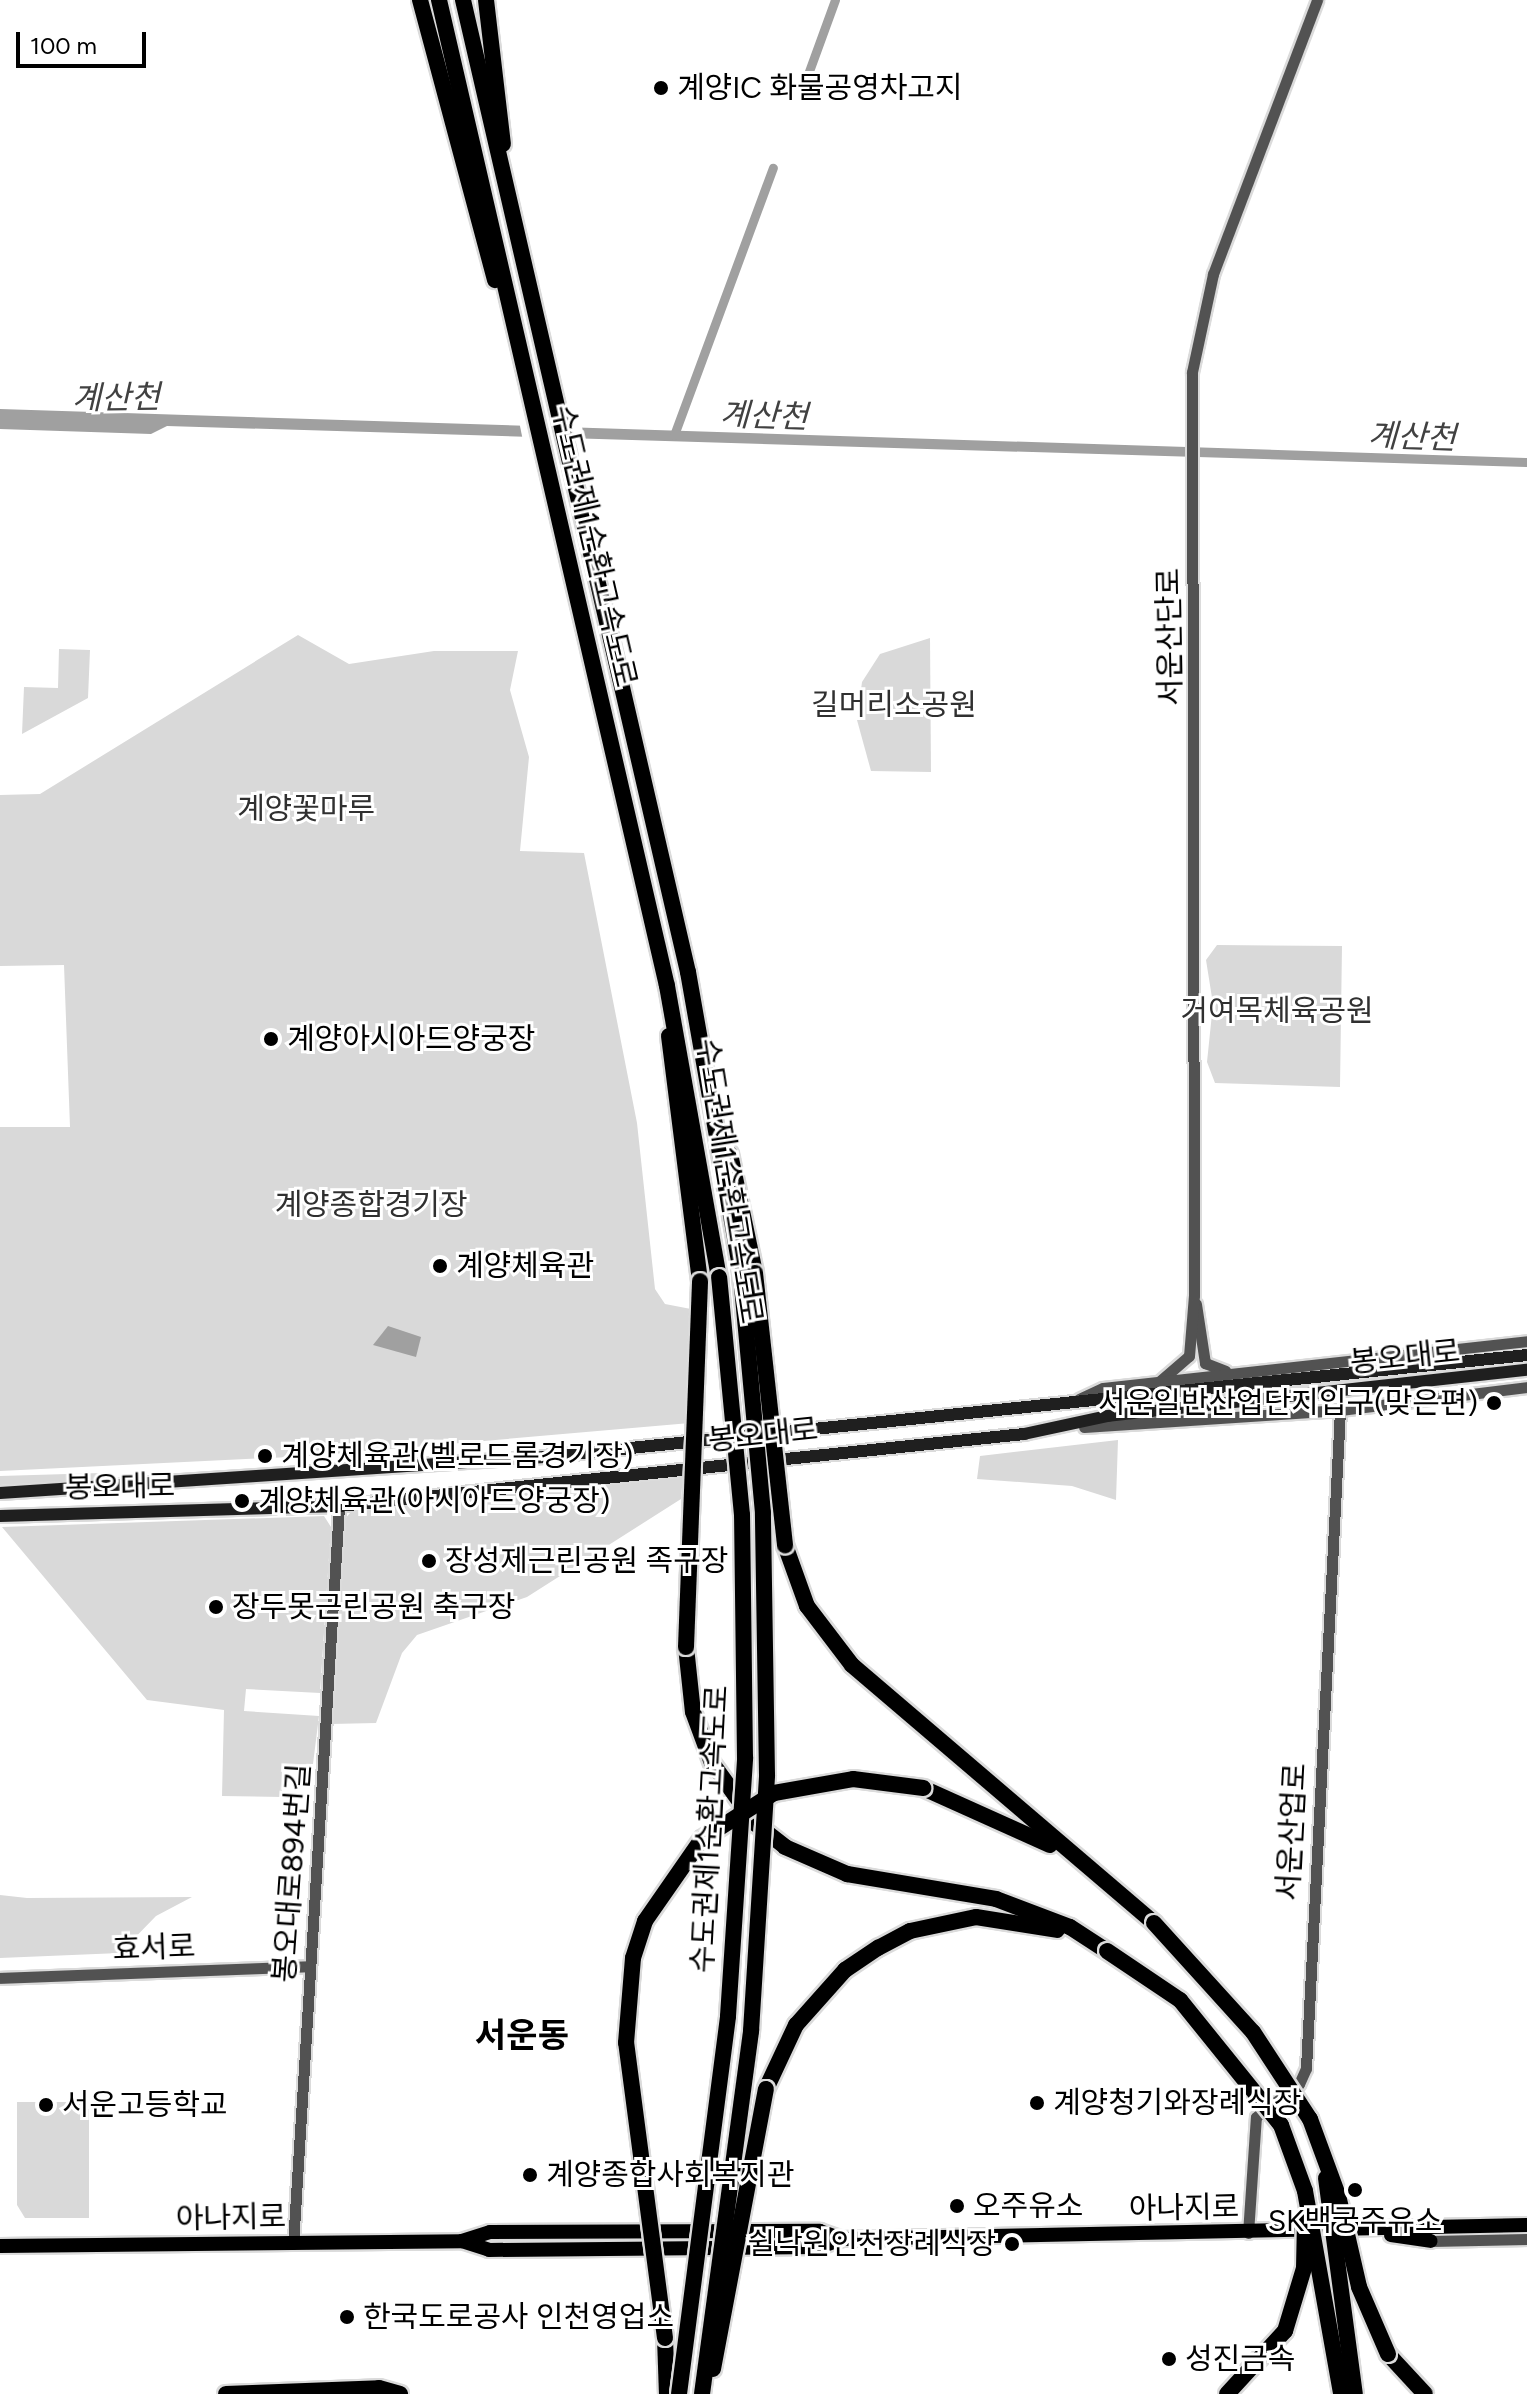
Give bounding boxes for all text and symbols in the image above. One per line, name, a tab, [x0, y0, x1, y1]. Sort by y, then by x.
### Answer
scale bar	[20, 16, 150, 66]
text: 100 m	[30, 31, 97, 60]
place label: 계양IC 화물공영차고지	[677, 70, 963, 106]
marker: 계양IC 화물공영차고지	[652, 79, 670, 97]
water label: 계산천	[72, 378, 160, 418]
water label: 계산천	[719, 395, 809, 437]
street label: 수도권제1순환고속도로	[544, 401, 644, 691]
water label: 계산천	[1367, 416, 1457, 458]
street label: 서운산단로	[1151, 568, 1189, 706]
park label: 길머리소공원	[811, 687, 977, 723]
park label: 계양꽃마루	[237, 791, 375, 827]
park label: 거여목체육공원	[1180, 993, 1374, 1029]
place label: 계양아시아드양궁장	[287, 1021, 535, 1057]
marker: 계양아시아드양궁장	[262, 1030, 280, 1048]
street label: 수도권제1순환고속도로	[689, 1036, 769, 1326]
park label: 계양종합경기장	[274, 1187, 468, 1223]
place label: 계양체육관	[456, 1248, 594, 1284]
marker: 계양체육관	[431, 1257, 449, 1275]
street label: 봉오대로	[1348, 1333, 1462, 1381]
place label: 서운일반산업단지입구(맞은편)	[1098, 1385, 1478, 1421]
marker: 서운일반산업단지입구(맞은편)	[1485, 1394, 1503, 1412]
street label: 봉오대로	[706, 1411, 820, 1459]
place label: 계양체육관(벨로드롬경기장)	[281, 1438, 633, 1474]
marker: 계양체육관(벨로드롬경기장)	[256, 1447, 274, 1465]
street label: 봉오대로	[64, 1468, 176, 1506]
place label: 계양체육관(아시아드양궁장)	[258, 1483, 610, 1519]
marker: 계양체육관(아시아드양궁장)	[233, 1492, 251, 1510]
place label: 장성제근린공원 족구장	[445, 1543, 728, 1579]
marker: 장성제근린공원 족구장	[420, 1552, 438, 1570]
place label: 장두못근린공원 축구장	[232, 1589, 515, 1625]
marker: 장두못근린공원 축구장	[207, 1598, 225, 1616]
street label: 수도권제1순환고속도로	[684, 1684, 736, 1974]
street label: 봉오대로894번길	[266, 1762, 318, 1984]
street label: 서운산업로	[1270, 1762, 1314, 1902]
street label: 효서로	[112, 1929, 196, 1967]
district label: 서운동	[475, 2016, 569, 2056]
place label: 계양청기와장례식장	[1053, 2085, 1301, 2121]
place label: 서운고등학교	[62, 2087, 228, 2123]
marker: 계양청기와장례식장	[1028, 2094, 1046, 2112]
marker: 서운고등학교	[37, 2096, 55, 2114]
place label: 계양종합사회복지관	[546, 2157, 794, 2193]
marker: 계양종합사회복지관	[521, 2166, 539, 2184]
marker: SK백궁주유소	[1346, 2181, 1364, 2199]
place label: 오주유소	[973, 2188, 1083, 2224]
street label: 아나지로	[1128, 2189, 1240, 2227]
marker: 오주유소	[948, 2197, 966, 2215]
street label: 아나지로	[175, 2199, 287, 2237]
place label: SK백궁주유소	[1268, 2203, 1442, 2239]
place label: 쉴낙원인천장례식장	[748, 2226, 996, 2262]
marker: 쉴낙원인천장례식장	[1003, 2235, 1021, 2253]
place label: 한국도로공사 인천영업소	[363, 2299, 674, 2335]
marker: 한국도로공사 인천영업소	[338, 2308, 356, 2326]
place label: 성진금속	[1185, 2341, 1295, 2377]
marker: 성진금속	[1160, 2350, 1178, 2368]

